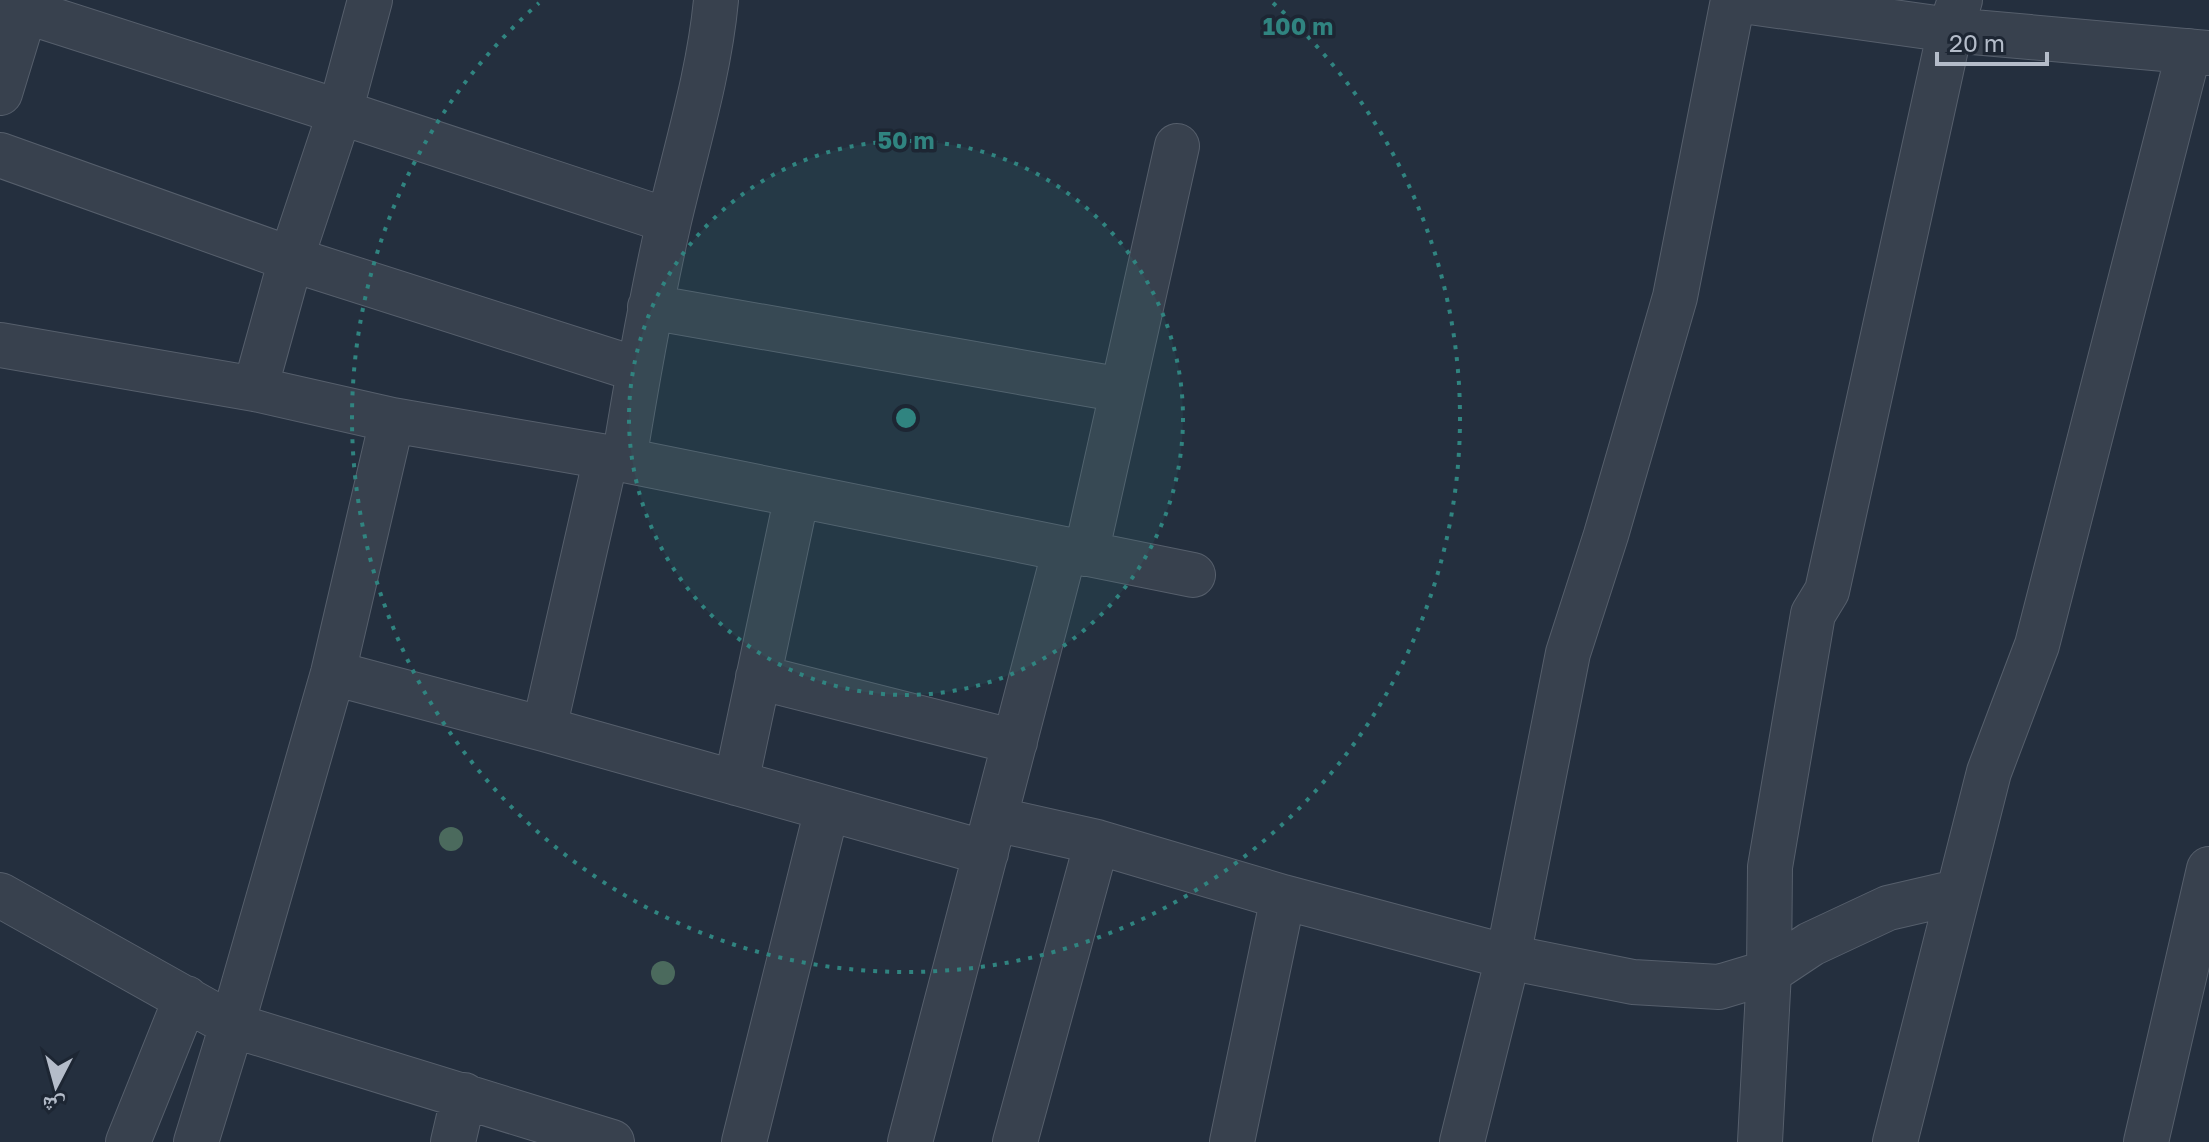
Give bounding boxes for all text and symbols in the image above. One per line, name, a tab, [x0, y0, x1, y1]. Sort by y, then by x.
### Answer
text: 100 m	[1263, 11, 1333, 40]
scale bar	[1937, 16, 2047, 66]
text: 20 m	[1949, 28, 2005, 57]
text: 50 m	[877, 125, 935, 154]
centre of rings	[892, 404, 920, 432]
north arrow	[16, 1046, 96, 1126]
text: ش	[41, 1091, 67, 1121]

